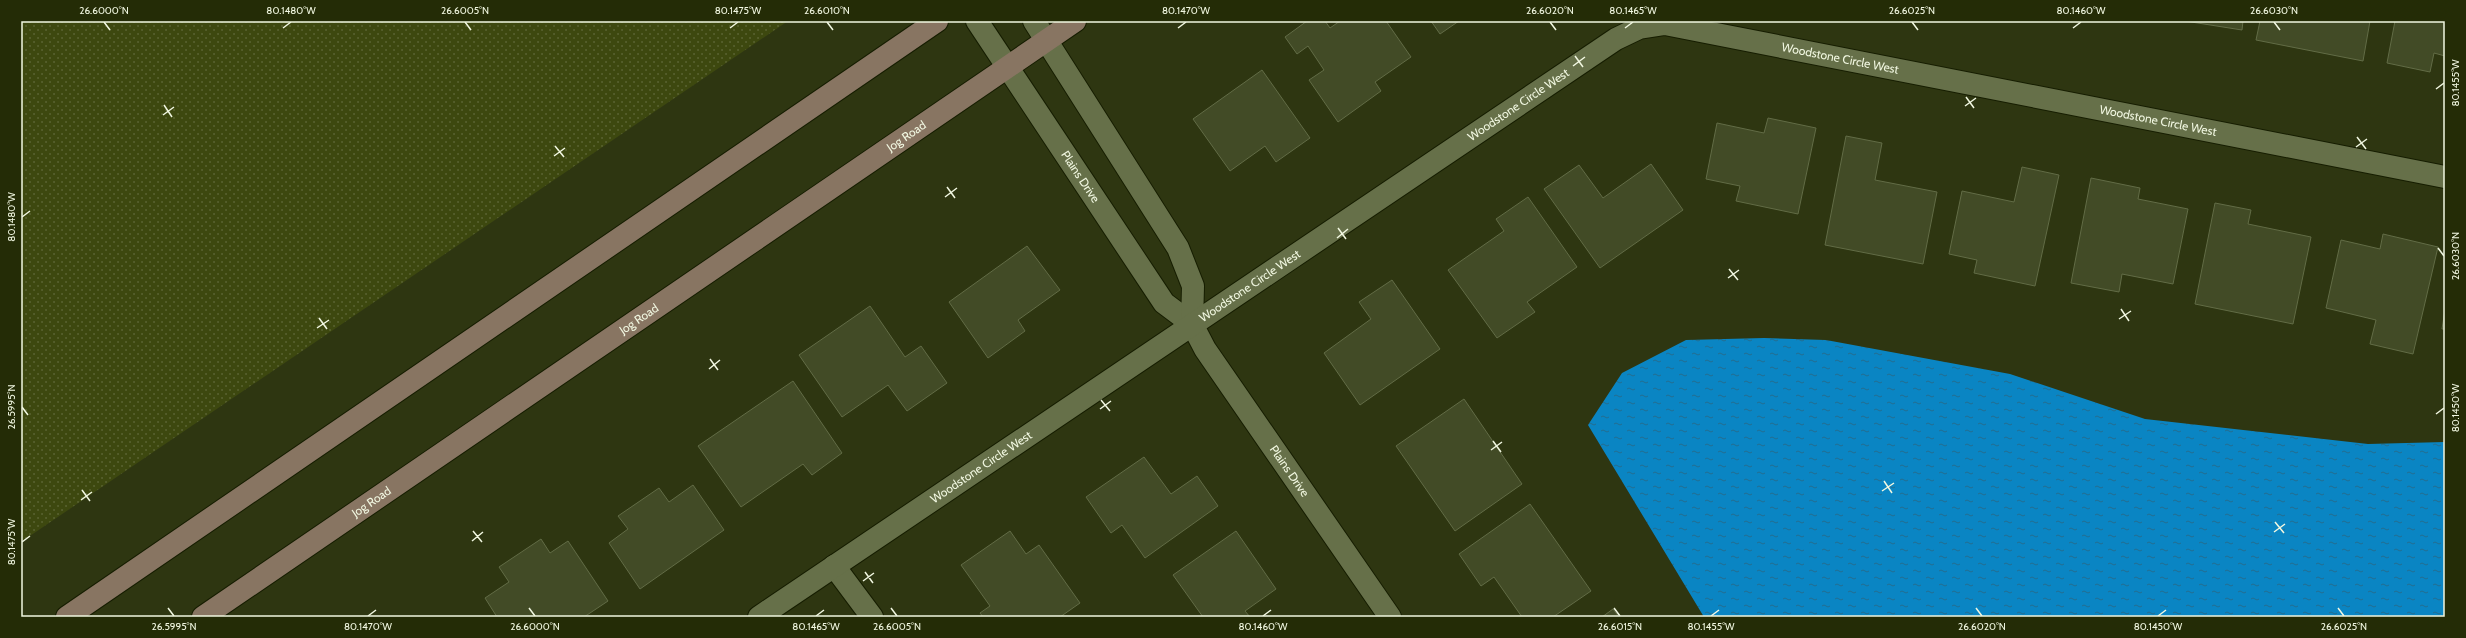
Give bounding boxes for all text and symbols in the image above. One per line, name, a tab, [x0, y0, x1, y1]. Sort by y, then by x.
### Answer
text: 26.6000°N	[79, 4, 129, 17]
text: 80.1480°W	[266, 4, 316, 17]
text: 26.6005°N	[441, 4, 489, 17]
text: 80.1475°W	[715, 4, 762, 17]
text: 26.6010°N	[804, 4, 850, 17]
text: 80.1470°W	[1162, 4, 1211, 17]
text: 26.6020°N	[1526, 4, 1574, 17]
text: 80.1465°W	[1609, 4, 1657, 17]
text: 26.6025°N	[1889, 4, 1935, 17]
text: 80.1460°W	[2057, 4, 2106, 17]
text: 26.6030°N	[2250, 4, 2298, 17]
street label: Woodstone Circle West	[1780, 39, 1900, 77]
text: 80.1455°W	[2449, 59, 2462, 107]
street label: Woodstone Circle West	[1465, 65, 1572, 144]
street label: Woodstone Circle West	[2098, 101, 2218, 139]
street label: Jog Road	[883, 117, 929, 155]
street label: Plains Drive	[1058, 148, 1103, 205]
text: 80.1480°W	[5, 192, 18, 242]
text: 26.6030°N	[2449, 232, 2462, 280]
street label: Woodstone Circle West	[1196, 246, 1303, 325]
street label: Jog Road	[615, 300, 661, 338]
text: 80.1450°W	[2449, 383, 2462, 432]
text: 26.5995°N	[5, 384, 18, 430]
street label: Woodstone Circle West	[927, 427, 1034, 506]
street label: Plains Drive	[1267, 442, 1313, 500]
street label: Jog Road	[348, 483, 394, 521]
text: 80.1475°W	[5, 518, 18, 565]
text: 26.5995°N	[151, 620, 197, 633]
text: 80.1470°W	[344, 620, 393, 633]
text: 26.6000°N	[510, 620, 560, 633]
text: 80.1465°W	[792, 620, 840, 633]
text: 26.6005°N	[873, 620, 921, 633]
text: 80.1460°W	[1239, 620, 1288, 633]
text: 26.6015°N	[1598, 620, 1642, 633]
text: 80.1455°W	[1687, 620, 1735, 633]
text: 26.6020°N	[1958, 620, 2006, 633]
text: 80.1450°W	[2134, 620, 2183, 633]
text: 26.6025°N	[2321, 620, 2367, 633]

